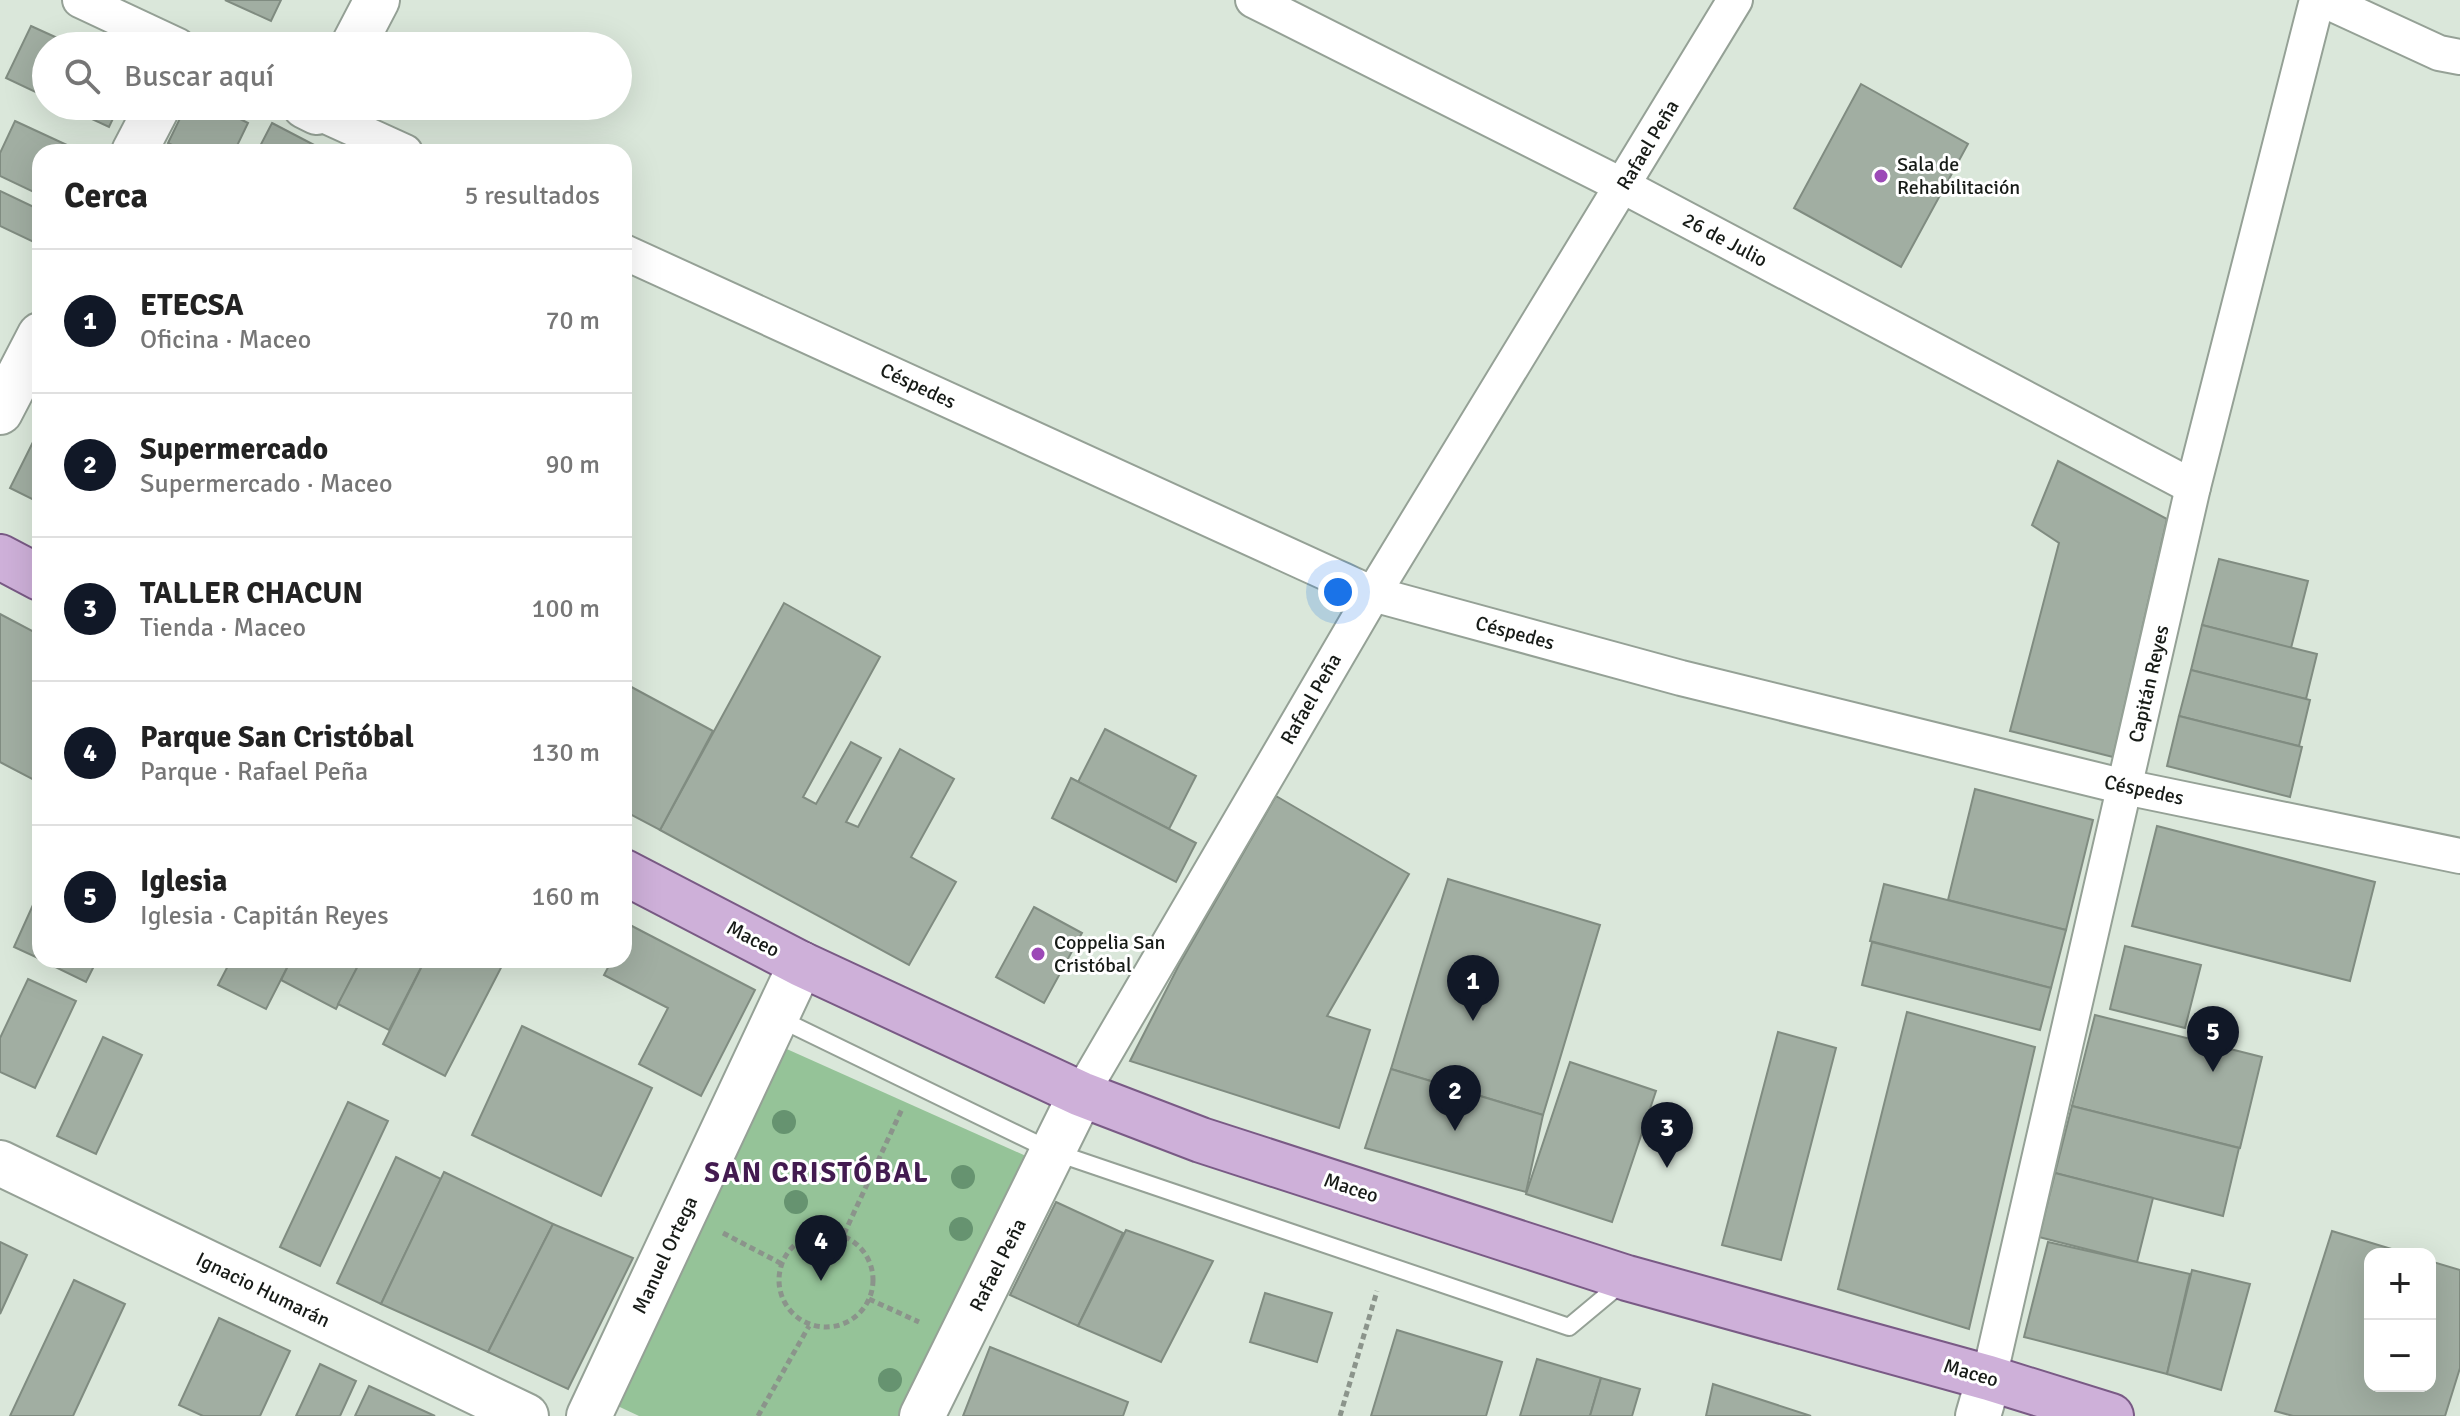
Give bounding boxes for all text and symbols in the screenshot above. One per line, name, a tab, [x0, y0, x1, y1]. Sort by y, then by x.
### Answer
search box	[32, 32, 632, 120]
icon: search	[60, 54, 104, 98]
text: Buscar aquí	[124, 58, 274, 95]
street label: Rafael Peña	[1611, 95, 1685, 195]
place label: Sala de Rehabilitación	[1897, 152, 2020, 200]
marker: Sala de Rehabilitación	[1872, 167, 1890, 185]
text: Cerca	[64, 175, 148, 217]
text: 5 resultados	[464, 180, 600, 212]
street label: 26 de Julio	[1678, 207, 1772, 273]
text: ETECSA	[140, 287, 244, 324]
text: 1	[83, 305, 97, 337]
text: 70 m	[545, 305, 600, 337]
text: Oficina · Maceo	[140, 324, 311, 356]
street label: Céspedes	[876, 358, 960, 414]
text: Supermercado	[140, 431, 328, 468]
text: 2	[83, 449, 97, 481]
text: 90 m	[545, 449, 600, 481]
text: Supermercado · Maceo	[140, 468, 393, 500]
your location	[1318, 572, 1358, 612]
text: TALLER CHACUN	[140, 575, 363, 612]
text: 3	[83, 593, 97, 625]
text: 100 m	[531, 593, 600, 625]
street label: Céspedes	[1473, 610, 1557, 656]
text: Tienda · Maceo	[140, 612, 306, 644]
street label: Capitán Reyes	[2123, 623, 2175, 745]
street label: Rafael Peña	[1275, 649, 1347, 749]
text: Parque San Cristóbal	[140, 719, 414, 756]
text: 4	[83, 737, 97, 769]
text: 130 m	[531, 737, 600, 769]
text: Parque · Rafael Peña	[140, 756, 368, 788]
street label: Céspedes	[2102, 769, 2186, 811]
text: Iglesia	[140, 863, 227, 900]
text: 5	[83, 881, 97, 913]
text: 160 m	[531, 881, 600, 913]
text: Iglesia · Capitán Reyes	[140, 900, 389, 932]
street label: Maceo	[722, 915, 784, 963]
place label: Coppelia San Cristóbal	[1054, 930, 1165, 978]
marker: Coppelia San Cristóbal	[1029, 945, 1047, 963]
pin: 1	[1447, 955, 1499, 1021]
pin: 5	[2187, 1006, 2239, 1072]
pin: 2	[1429, 1065, 1481, 1131]
pin: 3	[1641, 1102, 1693, 1168]
district label: SAN CRISTÓBAL	[704, 1154, 930, 1190]
street label: Maceo	[1321, 1167, 1381, 1209]
street label: Manuel Ortega	[627, 1192, 703, 1318]
street label: Rafael Peña	[964, 1214, 1032, 1316]
pin: 4	[795, 1215, 847, 1281]
street label: Ignacio Humarán	[192, 1247, 334, 1333]
map controls	[2364, 1248, 2436, 1392]
button: +	[2364, 1248, 2436, 1320]
button: −	[2364, 1320, 2436, 1392]
street label: Maceo	[1941, 1353, 2001, 1393]

